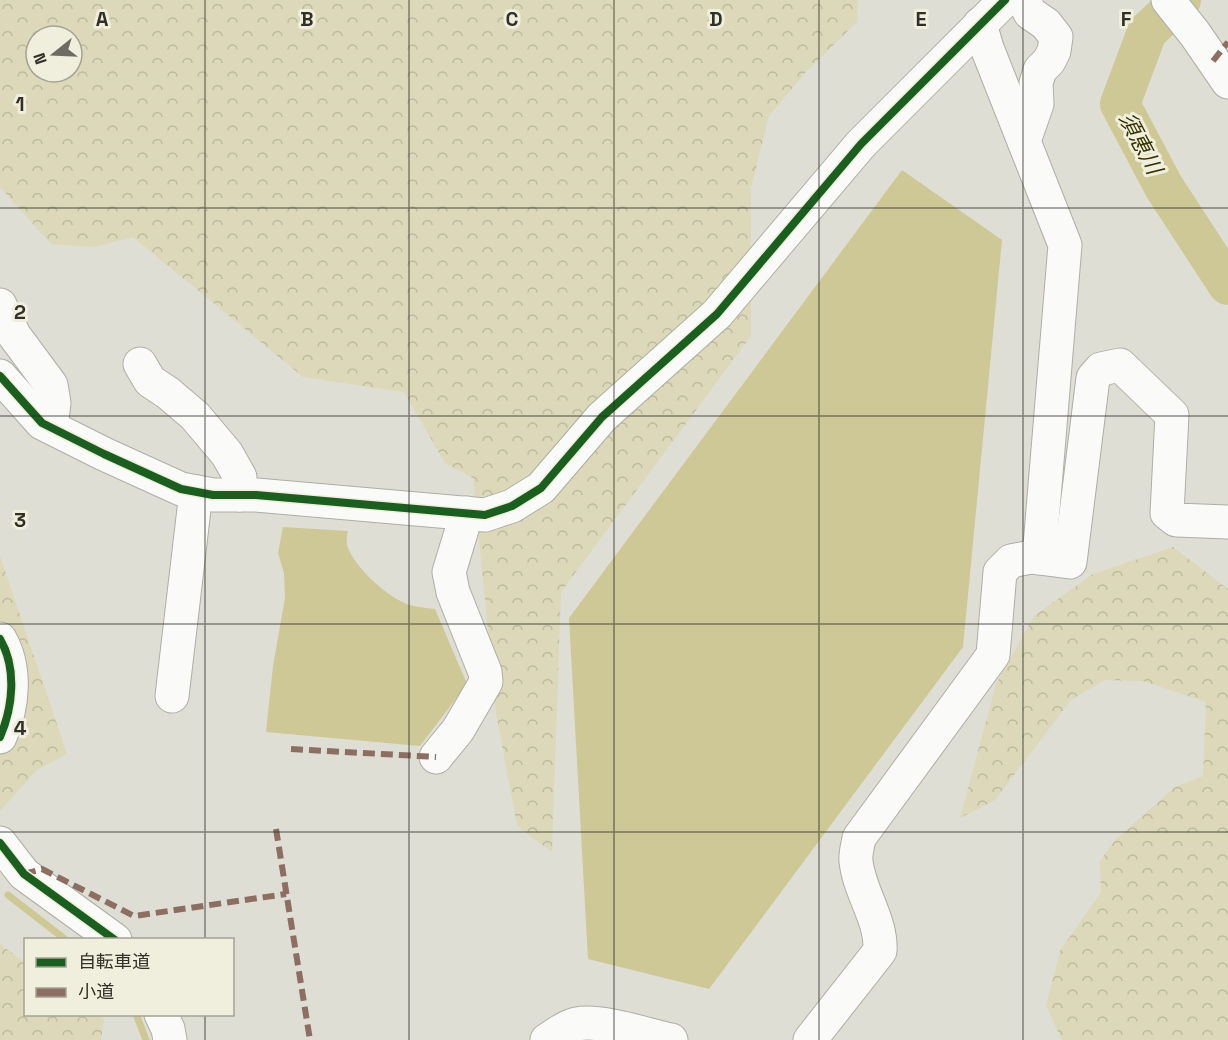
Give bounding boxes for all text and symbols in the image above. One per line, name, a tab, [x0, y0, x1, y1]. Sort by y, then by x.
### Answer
text: A	[96, 6, 109, 32]
text: B	[300, 6, 314, 32]
text: C	[506, 6, 519, 32]
text: D	[709, 6, 723, 32]
text: E	[915, 6, 927, 32]
text: F	[1121, 6, 1132, 32]
north arrow	[24, 24, 84, 84]
text: N	[29, 50, 52, 67]
text: 1	[15, 91, 25, 117]
water label: 須恵川	[1113, 107, 1170, 180]
text: 2	[14, 299, 26, 325]
text: 3	[14, 507, 26, 533]
text: 4	[14, 715, 27, 741]
legend	[24, 938, 234, 1016]
text: 自転車道	[78, 950, 150, 973]
text: 小道	[78, 980, 114, 1003]

